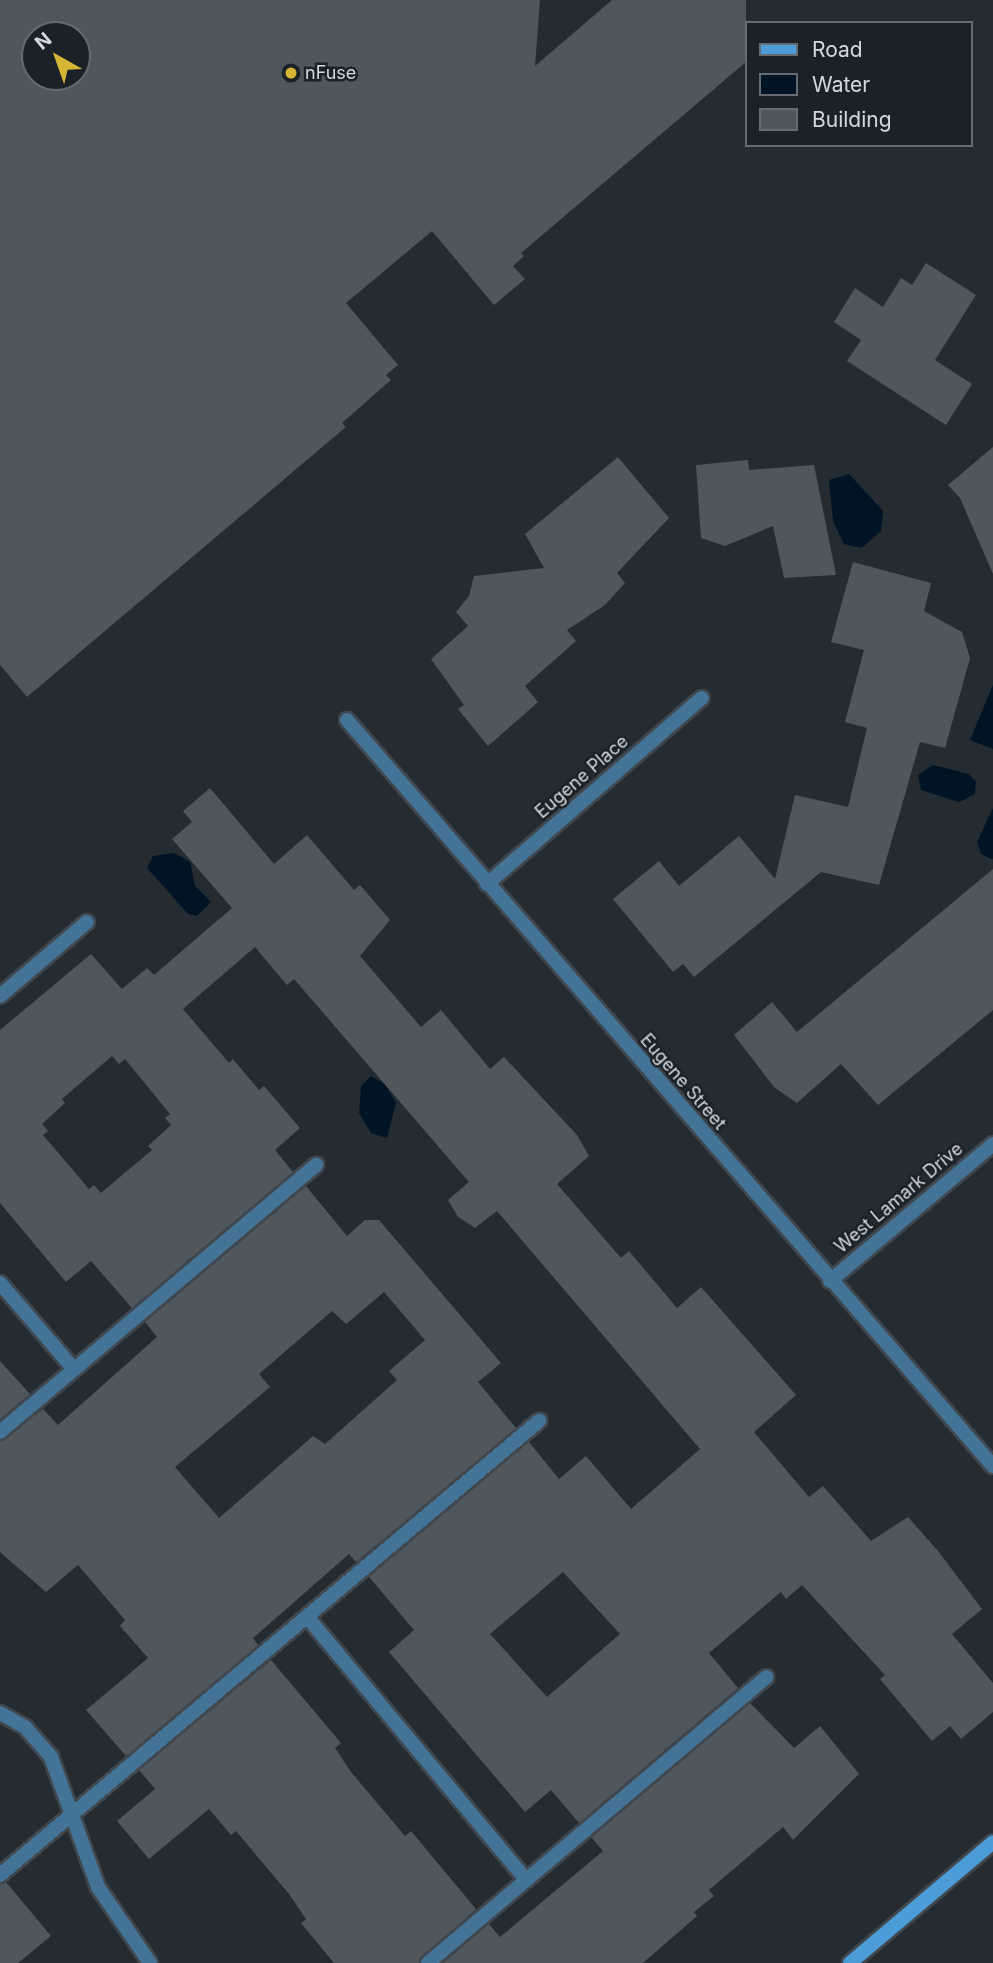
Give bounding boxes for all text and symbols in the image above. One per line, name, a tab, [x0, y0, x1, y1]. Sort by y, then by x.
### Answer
north arrow	[21, 21, 91, 91]
legend	[744, 21, 972, 147]
text: N	[31, 28, 56, 55]
text: Road	[812, 37, 863, 62]
place label: nFuse	[305, 62, 356, 84]
marker: nFuse	[283, 65, 299, 81]
text: Water	[812, 72, 870, 97]
text: Building	[812, 107, 892, 132]
street label: Eugene Place	[531, 731, 633, 823]
street label: Eugene Street	[635, 1030, 731, 1134]
street label: West Lamark Drive	[831, 1138, 967, 1258]

